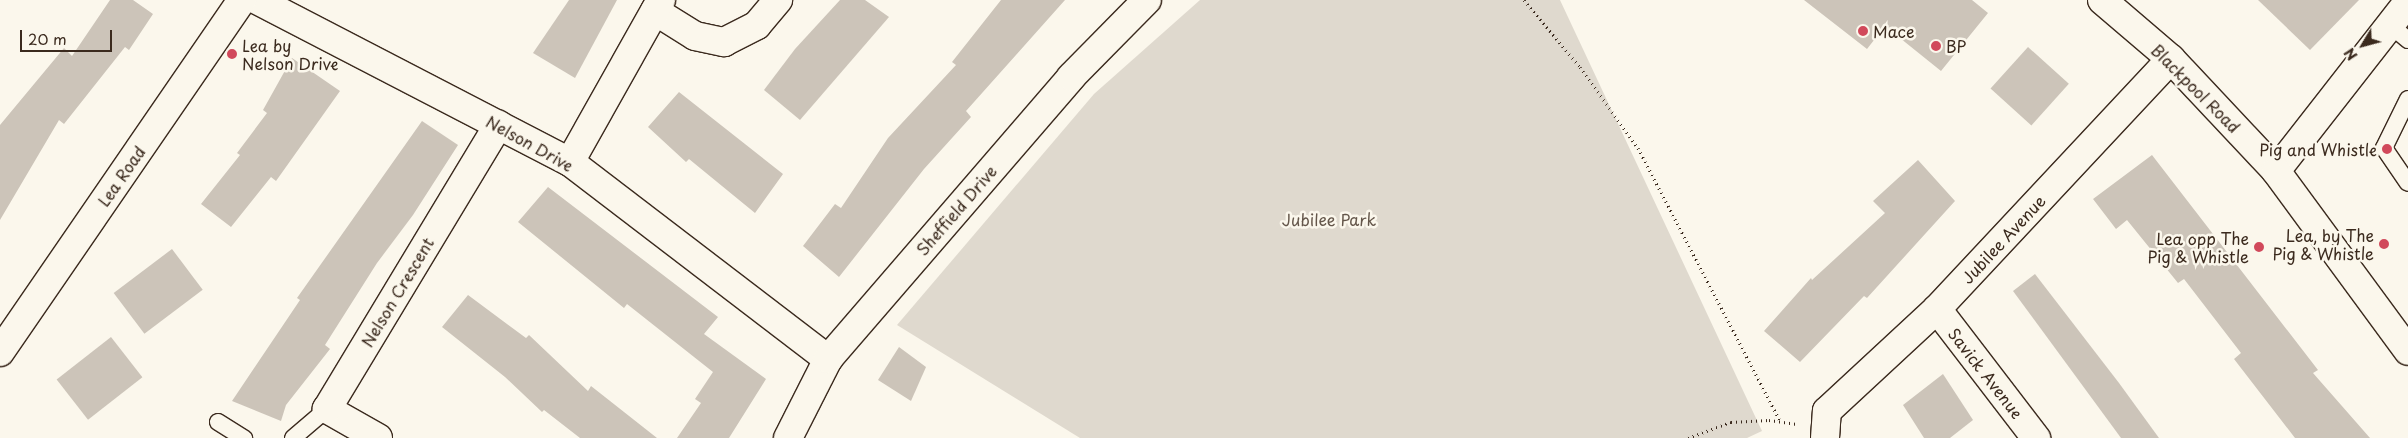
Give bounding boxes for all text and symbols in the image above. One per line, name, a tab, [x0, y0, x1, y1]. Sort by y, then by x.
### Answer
scale bar	[22, 20, 115, 52]
north arrow	[2338, 20, 2388, 70]
place label: Mace	[1873, 21, 1914, 41]
marker: Mace	[1857, 25, 1869, 37]
text: 20 m	[28, 27, 67, 50]
place label: Lea by Nelson Drive	[242, 35, 339, 73]
place label: BP	[1946, 36, 1966, 56]
marker: BP	[1930, 40, 1942, 52]
street label: Blackpool Road	[2148, 40, 2244, 136]
text: N	[2339, 44, 2362, 65]
marker: Lea by Nelson Drive	[226, 48, 238, 60]
street label: Nelson Drive	[483, 111, 577, 175]
place label: Pig and Whistle	[2257, 139, 2377, 159]
street label: Lea Road	[93, 141, 149, 211]
marker: Pig and Whistle	[2381, 143, 2393, 155]
street label: Sheffield Drive	[912, 161, 1000, 259]
street label: Jubilee Avenue	[1957, 191, 2049, 287]
park label: Jubilee Park	[1281, 209, 1377, 229]
place label: Lea, by The Pig & Whistle	[2271, 225, 2374, 263]
place label: Lea opp The Pig & Whistle	[2146, 228, 2249, 266]
street label: Nelson Crescent	[357, 234, 437, 350]
marker: Lea, by The Pig & Whistle	[2378, 238, 2390, 250]
marker: Lea opp The Pig & Whistle	[2253, 241, 2265, 253]
street label: Savick Avenue	[1945, 324, 2027, 422]

